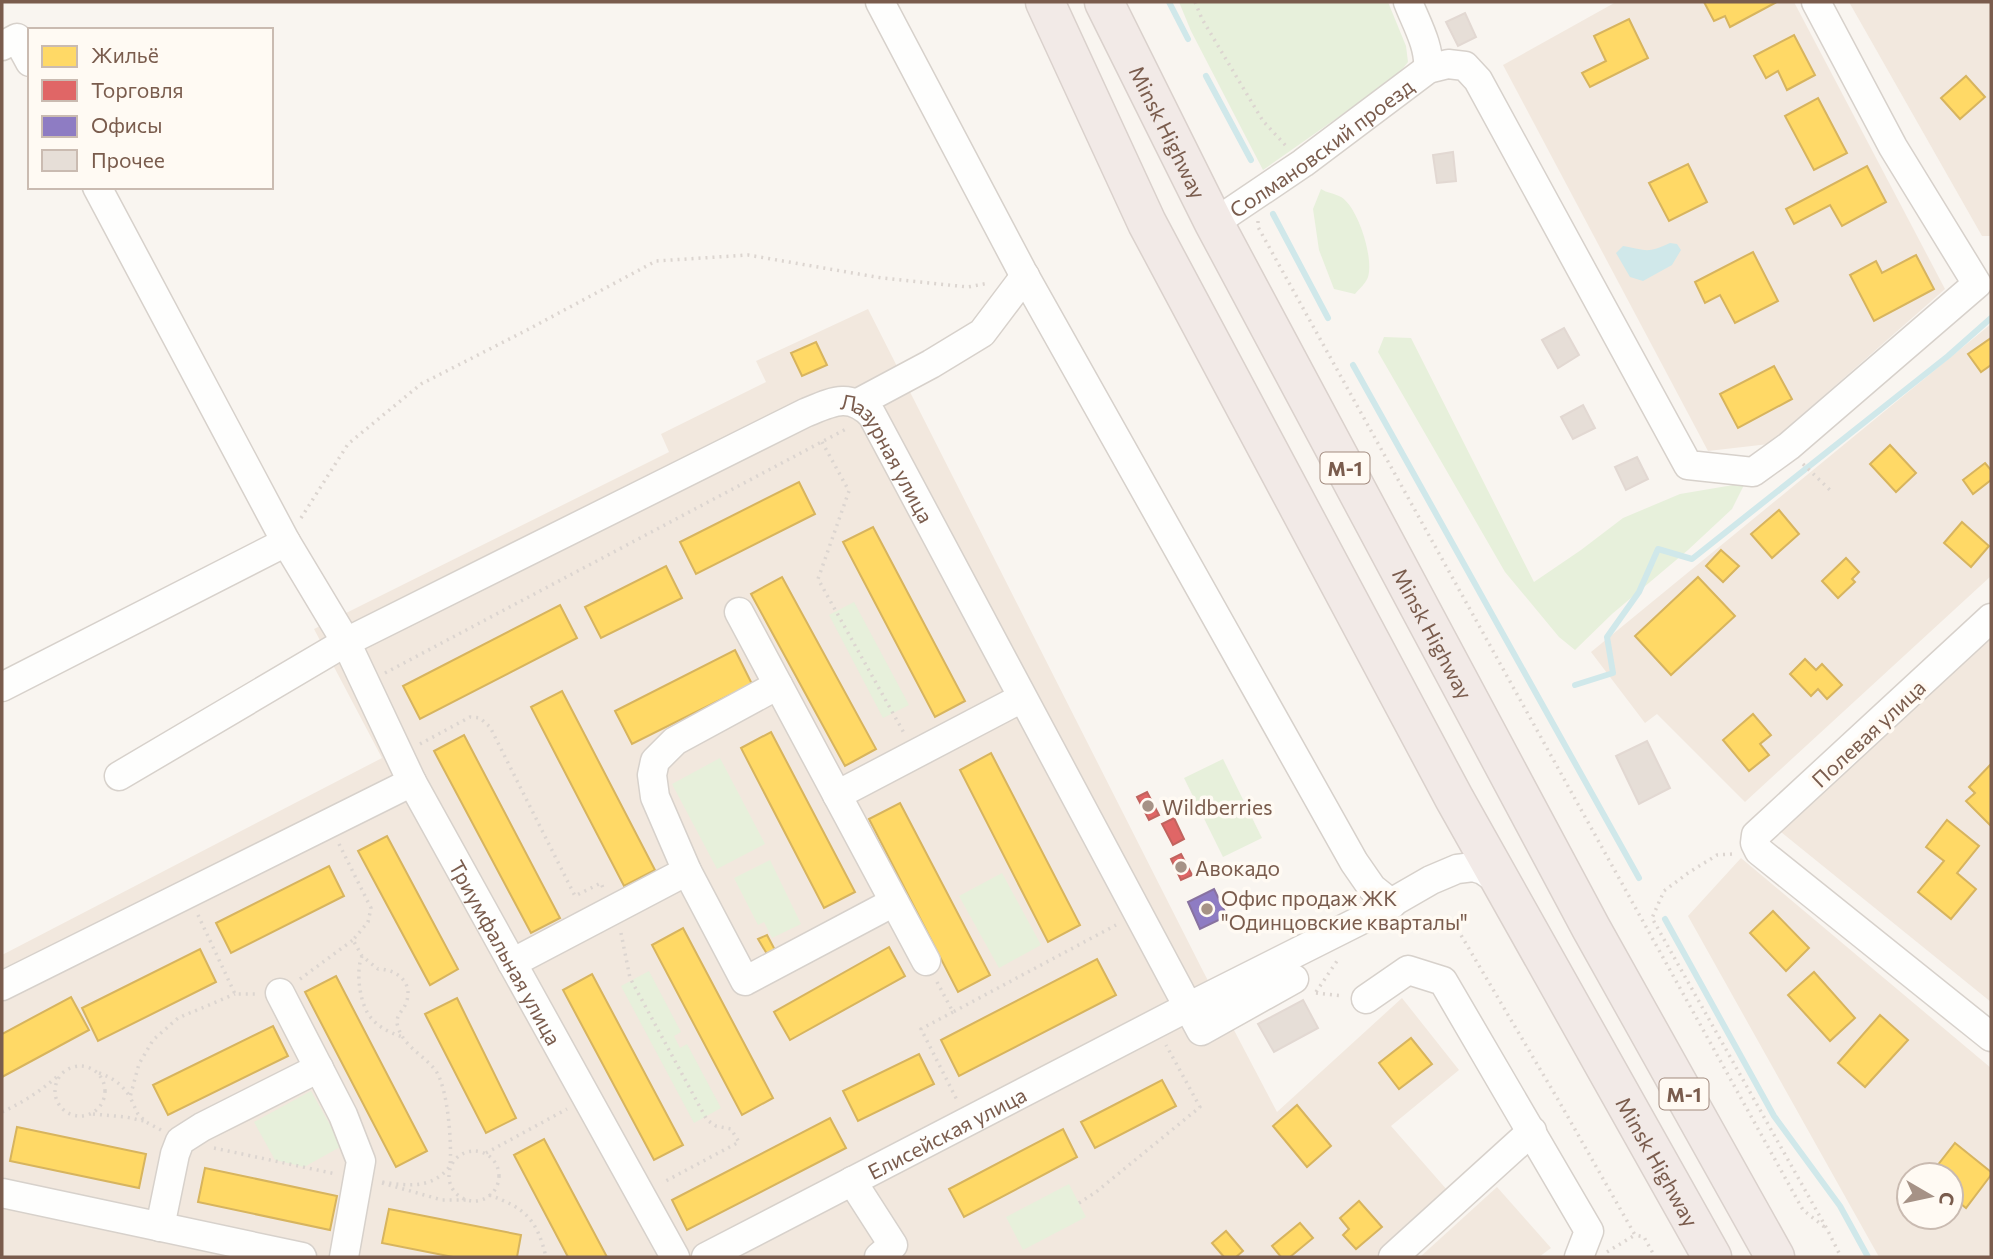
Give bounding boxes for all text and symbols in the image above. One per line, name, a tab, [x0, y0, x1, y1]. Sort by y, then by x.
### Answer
legend	[28, 28, 273, 189]
text: Жильё	[91, 42, 159, 67]
street label: Minsk Highway	[1125, 61, 1212, 202]
street label: Солмановский проезд	[1224, 73, 1418, 222]
text: Торговля	[91, 77, 184, 102]
text: Офисы	[91, 112, 162, 137]
text: Прочее	[91, 147, 165, 172]
street label: Лазурная улица	[839, 388, 940, 527]
road number: М-1	[1320, 453, 1370, 484]
street label: Minsk Highway	[1388, 563, 1479, 703]
street label: Полевая улица	[1806, 674, 1930, 792]
place label: Wildberries	[1162, 794, 1273, 819]
marker: Wildberries	[1140, 798, 1156, 814]
street label: Триумфальная улица	[445, 855, 567, 1049]
place label: Авокадо	[1195, 855, 1280, 880]
marker: Авокадо	[1173, 859, 1189, 875]
place label: Офис продаж ЖК "Одинцовские кварталы"	[1221, 885, 1468, 934]
marker: Офис продаж ЖК "Одинцовские кварталы"	[1199, 901, 1215, 917]
road number: М-1	[1660, 1078, 1708, 1110]
street label: Елисейская улица	[863, 1081, 1030, 1184]
street label: Minsk Highway	[1612, 1092, 1705, 1231]
north arrow	[1895, 1161, 1965, 1231]
text: С	[1935, 1191, 1960, 1207]

